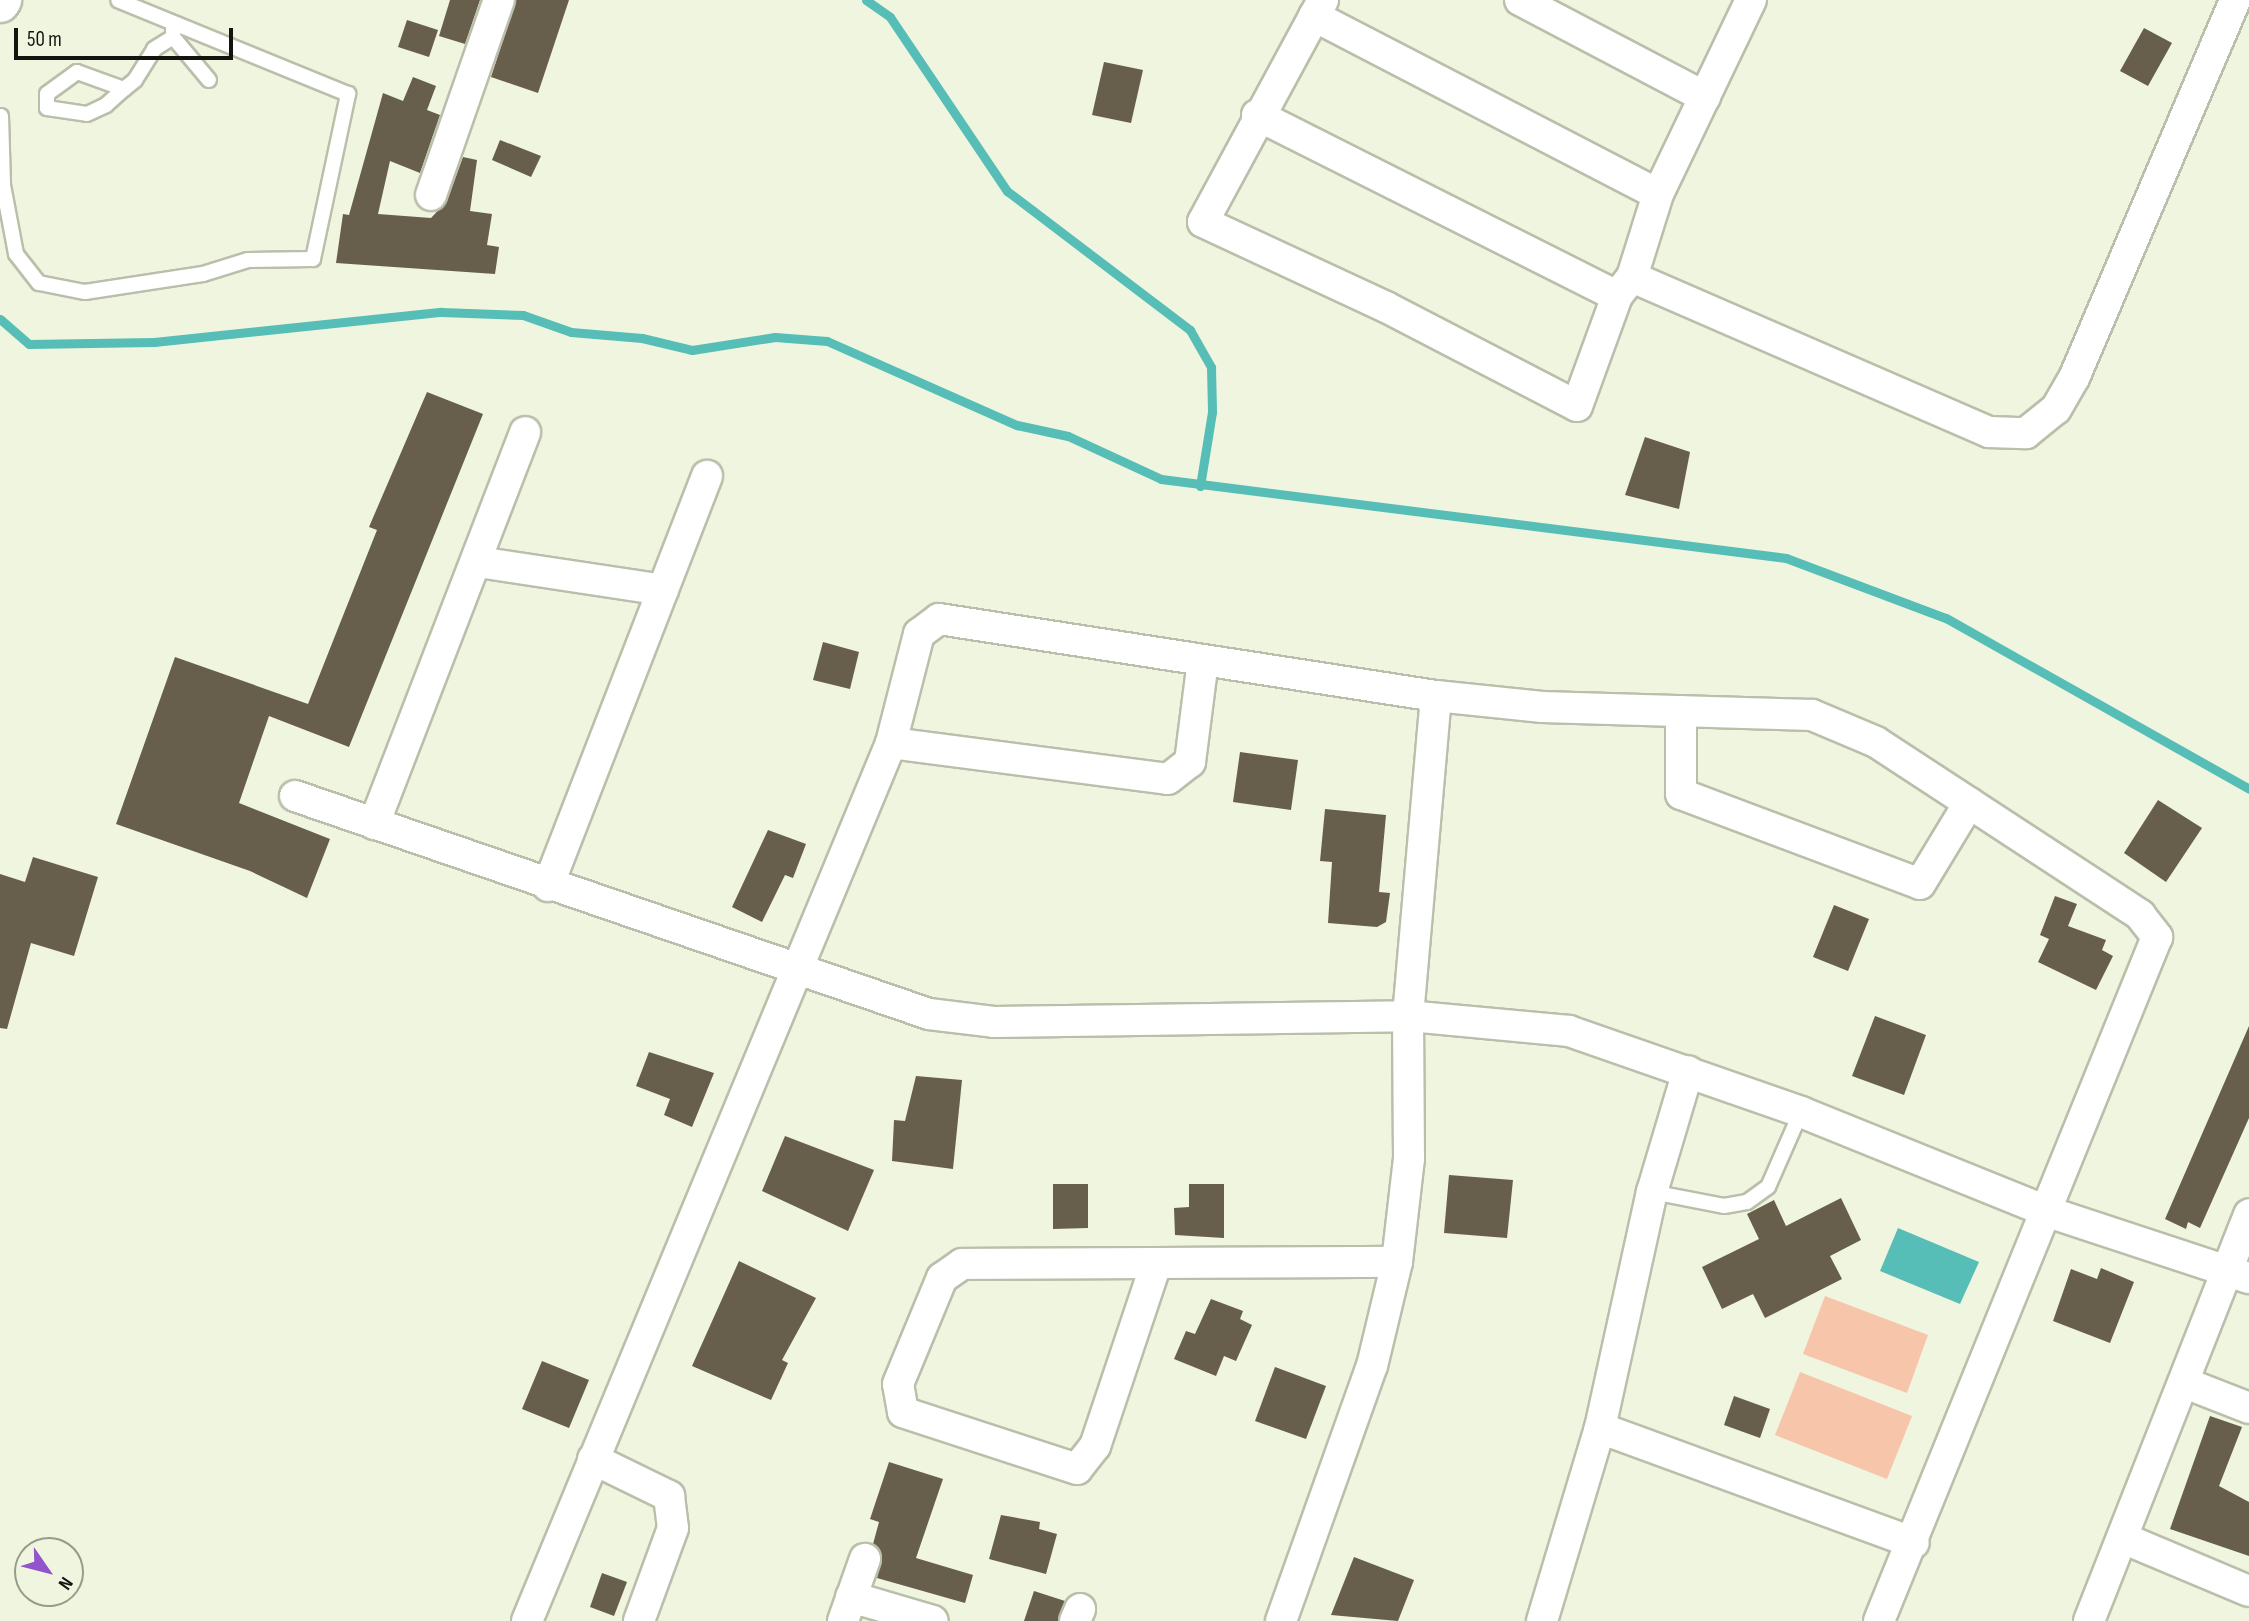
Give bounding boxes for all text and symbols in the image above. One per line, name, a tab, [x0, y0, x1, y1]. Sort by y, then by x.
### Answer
scale bar	[18, 14, 236, 58]
text: 50 m	[27, 27, 62, 52]
north arrow	[14, 1537, 84, 1607]
text: N	[53, 1572, 77, 1594]

